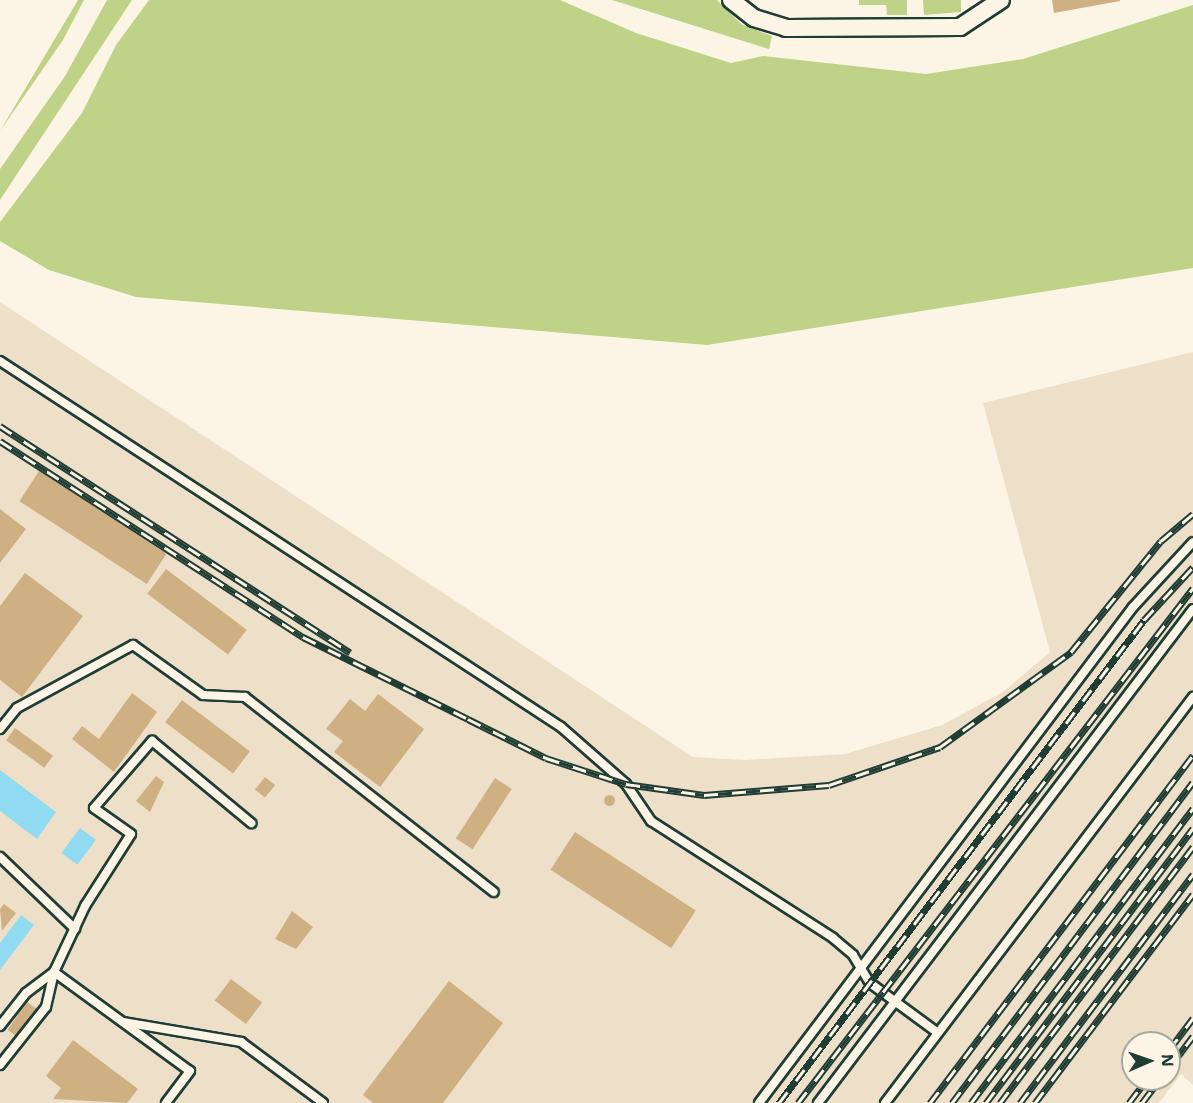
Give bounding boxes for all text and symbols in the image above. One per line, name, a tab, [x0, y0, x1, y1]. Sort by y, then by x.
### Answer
north arrow	[1121, 1031, 1181, 1091]
text: N	[1157, 1054, 1178, 1067]

